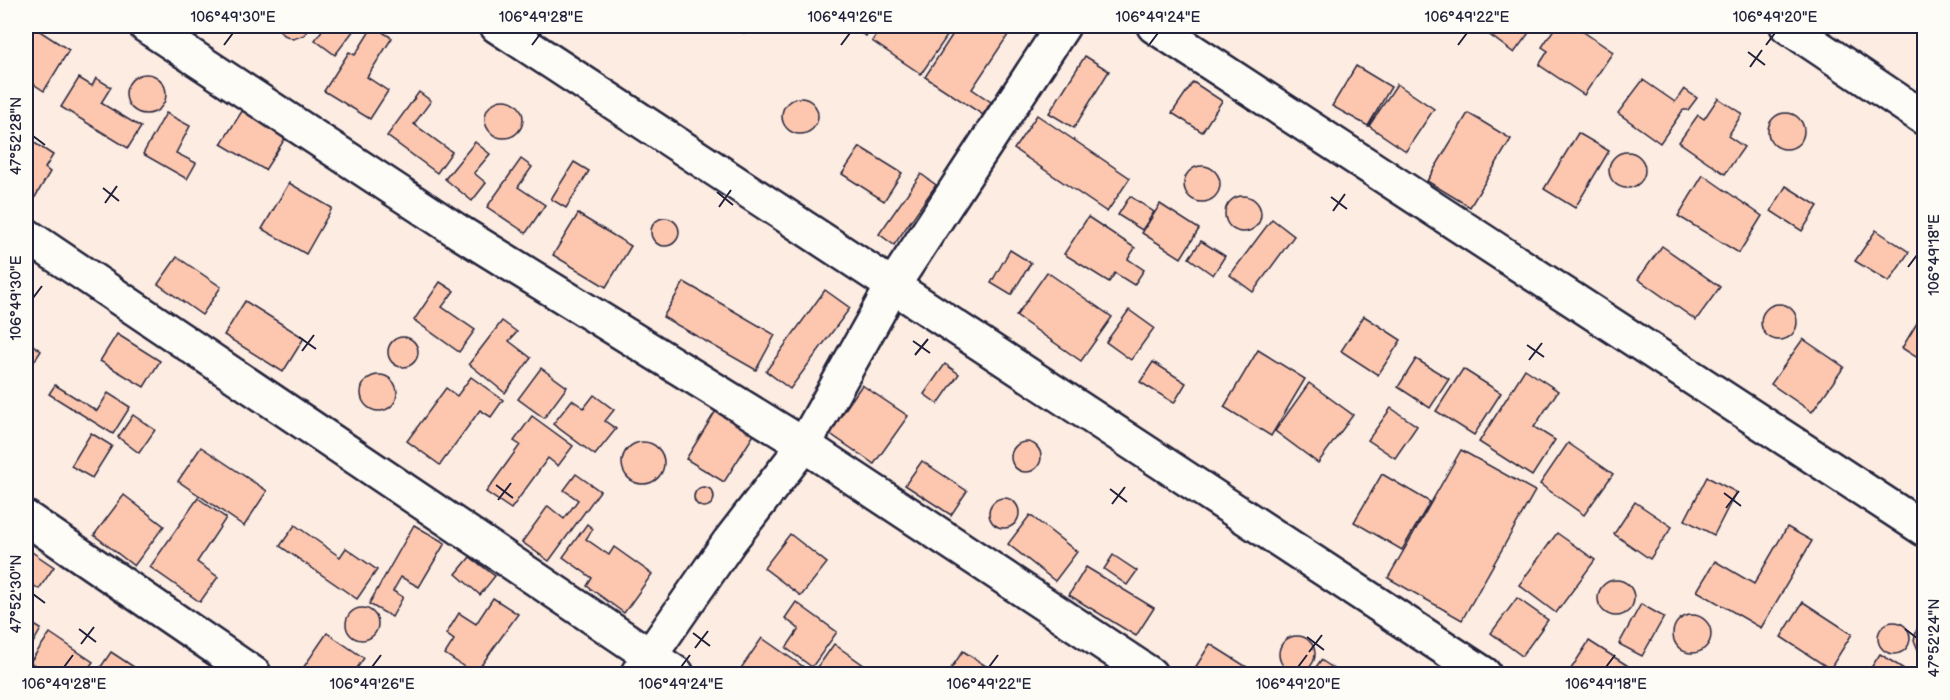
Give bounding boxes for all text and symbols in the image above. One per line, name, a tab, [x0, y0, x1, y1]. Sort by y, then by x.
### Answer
text: 106°49'30"E	[190, 8, 276, 27]
text: 106°49'28"E	[499, 8, 583, 27]
text: 106°49'26"E	[807, 8, 893, 27]
text: 106°49'24"E	[1116, 8, 1201, 27]
text: 106°49'22"E	[1425, 8, 1509, 27]
text: 106°49'20"E	[1733, 8, 1817, 27]
text: 47°52'28"N	[7, 97, 26, 175]
text: 106°49'18"E	[1925, 214, 1944, 296]
text: 106°49'30"E	[7, 255, 26, 341]
text: 47°52'30"N	[7, 554, 26, 634]
text: 47°52'24"N	[1925, 599, 1944, 677]
text: 106°49'28"E	[22, 675, 106, 694]
text: 106°49'26"E	[329, 675, 415, 694]
text: 106°49'24"E	[639, 675, 724, 694]
text: 106°49'22"E	[947, 675, 1031, 694]
text: 106°49'20"E	[1256, 675, 1340, 694]
text: 106°49'18"E	[1565, 675, 1647, 694]

